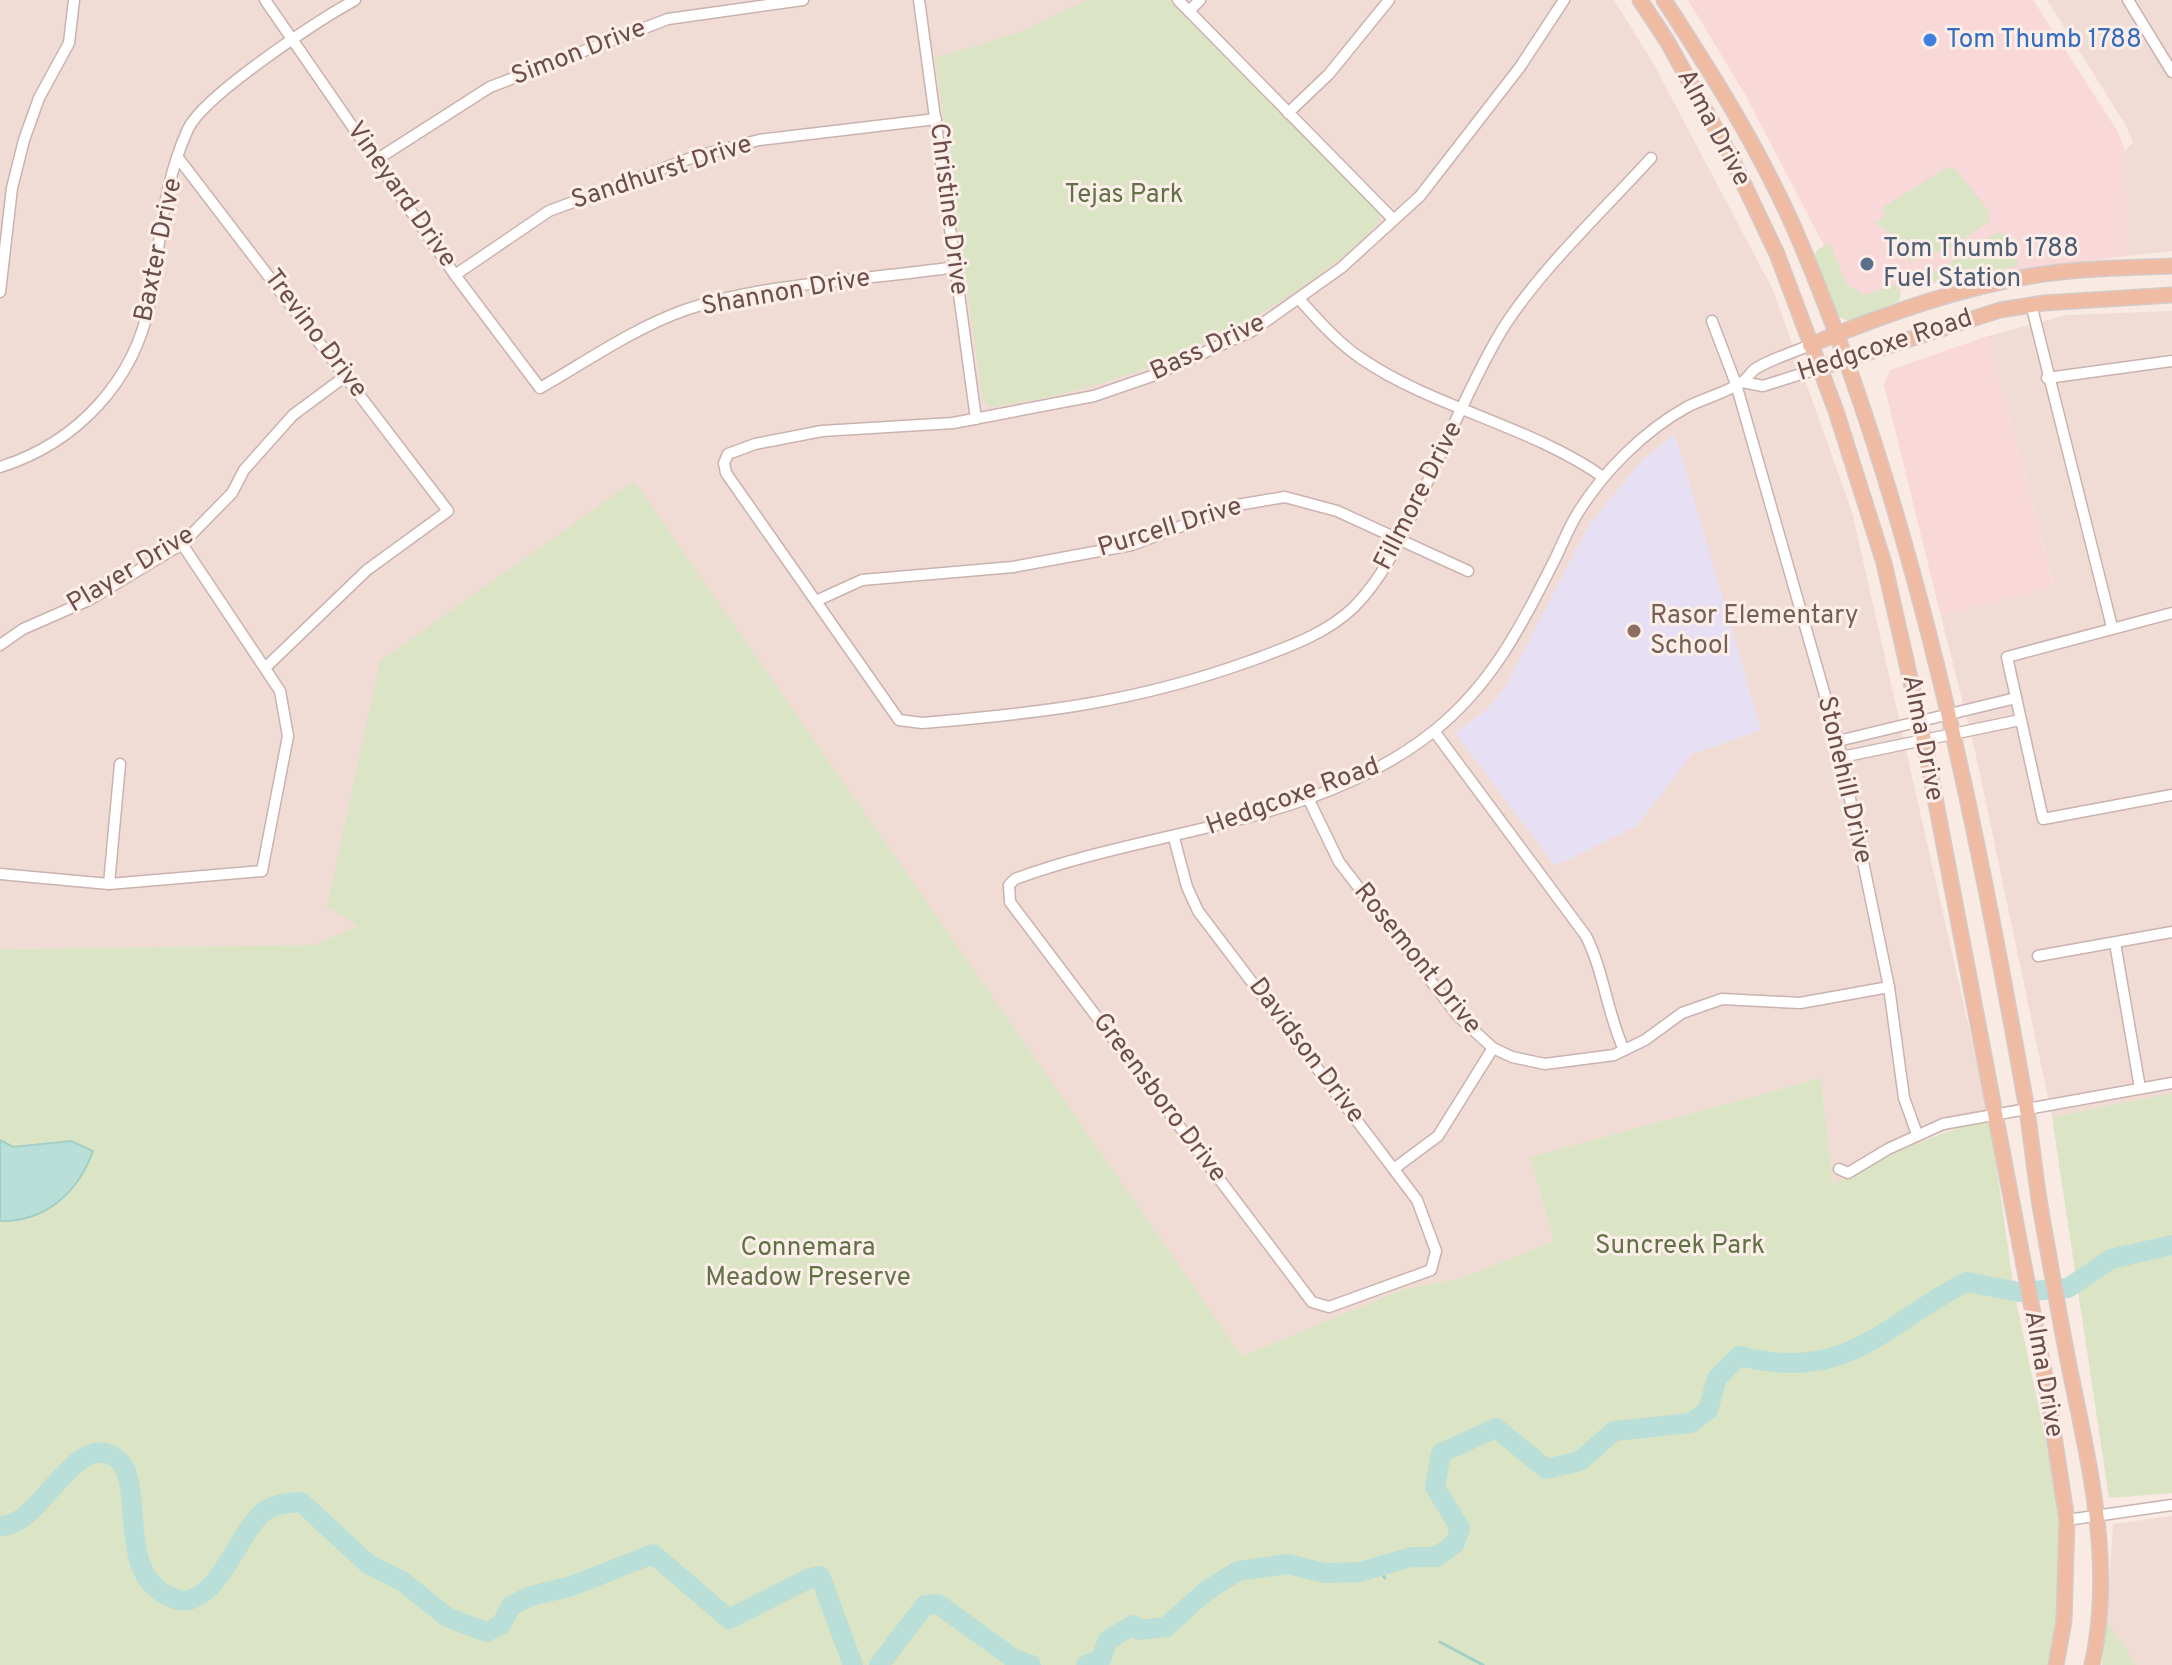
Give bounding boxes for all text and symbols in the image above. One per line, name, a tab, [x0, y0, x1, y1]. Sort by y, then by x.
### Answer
street label: Simon Drive	[507, 12, 651, 94]
place label: Tom Thumb 1788	[1946, 24, 2142, 57]
marker: Tom Thumb 1788	[1921, 31, 1939, 49]
street label: Alma Drive	[1668, 64, 1758, 192]
street label: Vineyard Drive	[338, 115, 464, 275]
street label: Christine Drive	[921, 121, 975, 297]
street label: Sandhurst Drive	[567, 128, 757, 218]
street label: Baxter Drive	[128, 175, 190, 325]
park label: Tejas Park	[1064, 179, 1184, 212]
place label: Tom Thumb 1788 Fuel Station	[1883, 233, 2079, 296]
marker: Tom Thumb 1788 Fuel Station	[1858, 255, 1876, 273]
street label: Shannon Drive	[699, 262, 873, 324]
street label: Trevino Drive	[256, 263, 374, 405]
street label: Hedgcoxe Road	[1793, 302, 1977, 390]
street label: Bass Drive	[1145, 307, 1271, 389]
street label: Fillmore Drive	[1367, 416, 1471, 576]
street label: Purcell Drive	[1094, 490, 1246, 566]
street label: Player Drive	[61, 519, 201, 621]
place label: Rasor Elementary School	[1650, 600, 1858, 663]
marker: Rasor Elementary School	[1625, 622, 1643, 640]
street label: Alma Drive	[1894, 672, 1950, 804]
street label: Stonehill Drive	[1809, 693, 1879, 867]
street label: Hedgcoxe Road	[1202, 750, 1384, 844]
street label: Rosemont Drive	[1346, 876, 1488, 1042]
street label: Davidson Drive	[1240, 972, 1372, 1130]
street label: Greensboro Drive	[1084, 1007, 1234, 1189]
park label: Suncreek Park	[1595, 1230, 1765, 1263]
park label: Connemara Meadow Preserve	[705, 1232, 911, 1295]
street label: Alma Drive	[2016, 1308, 2070, 1440]

